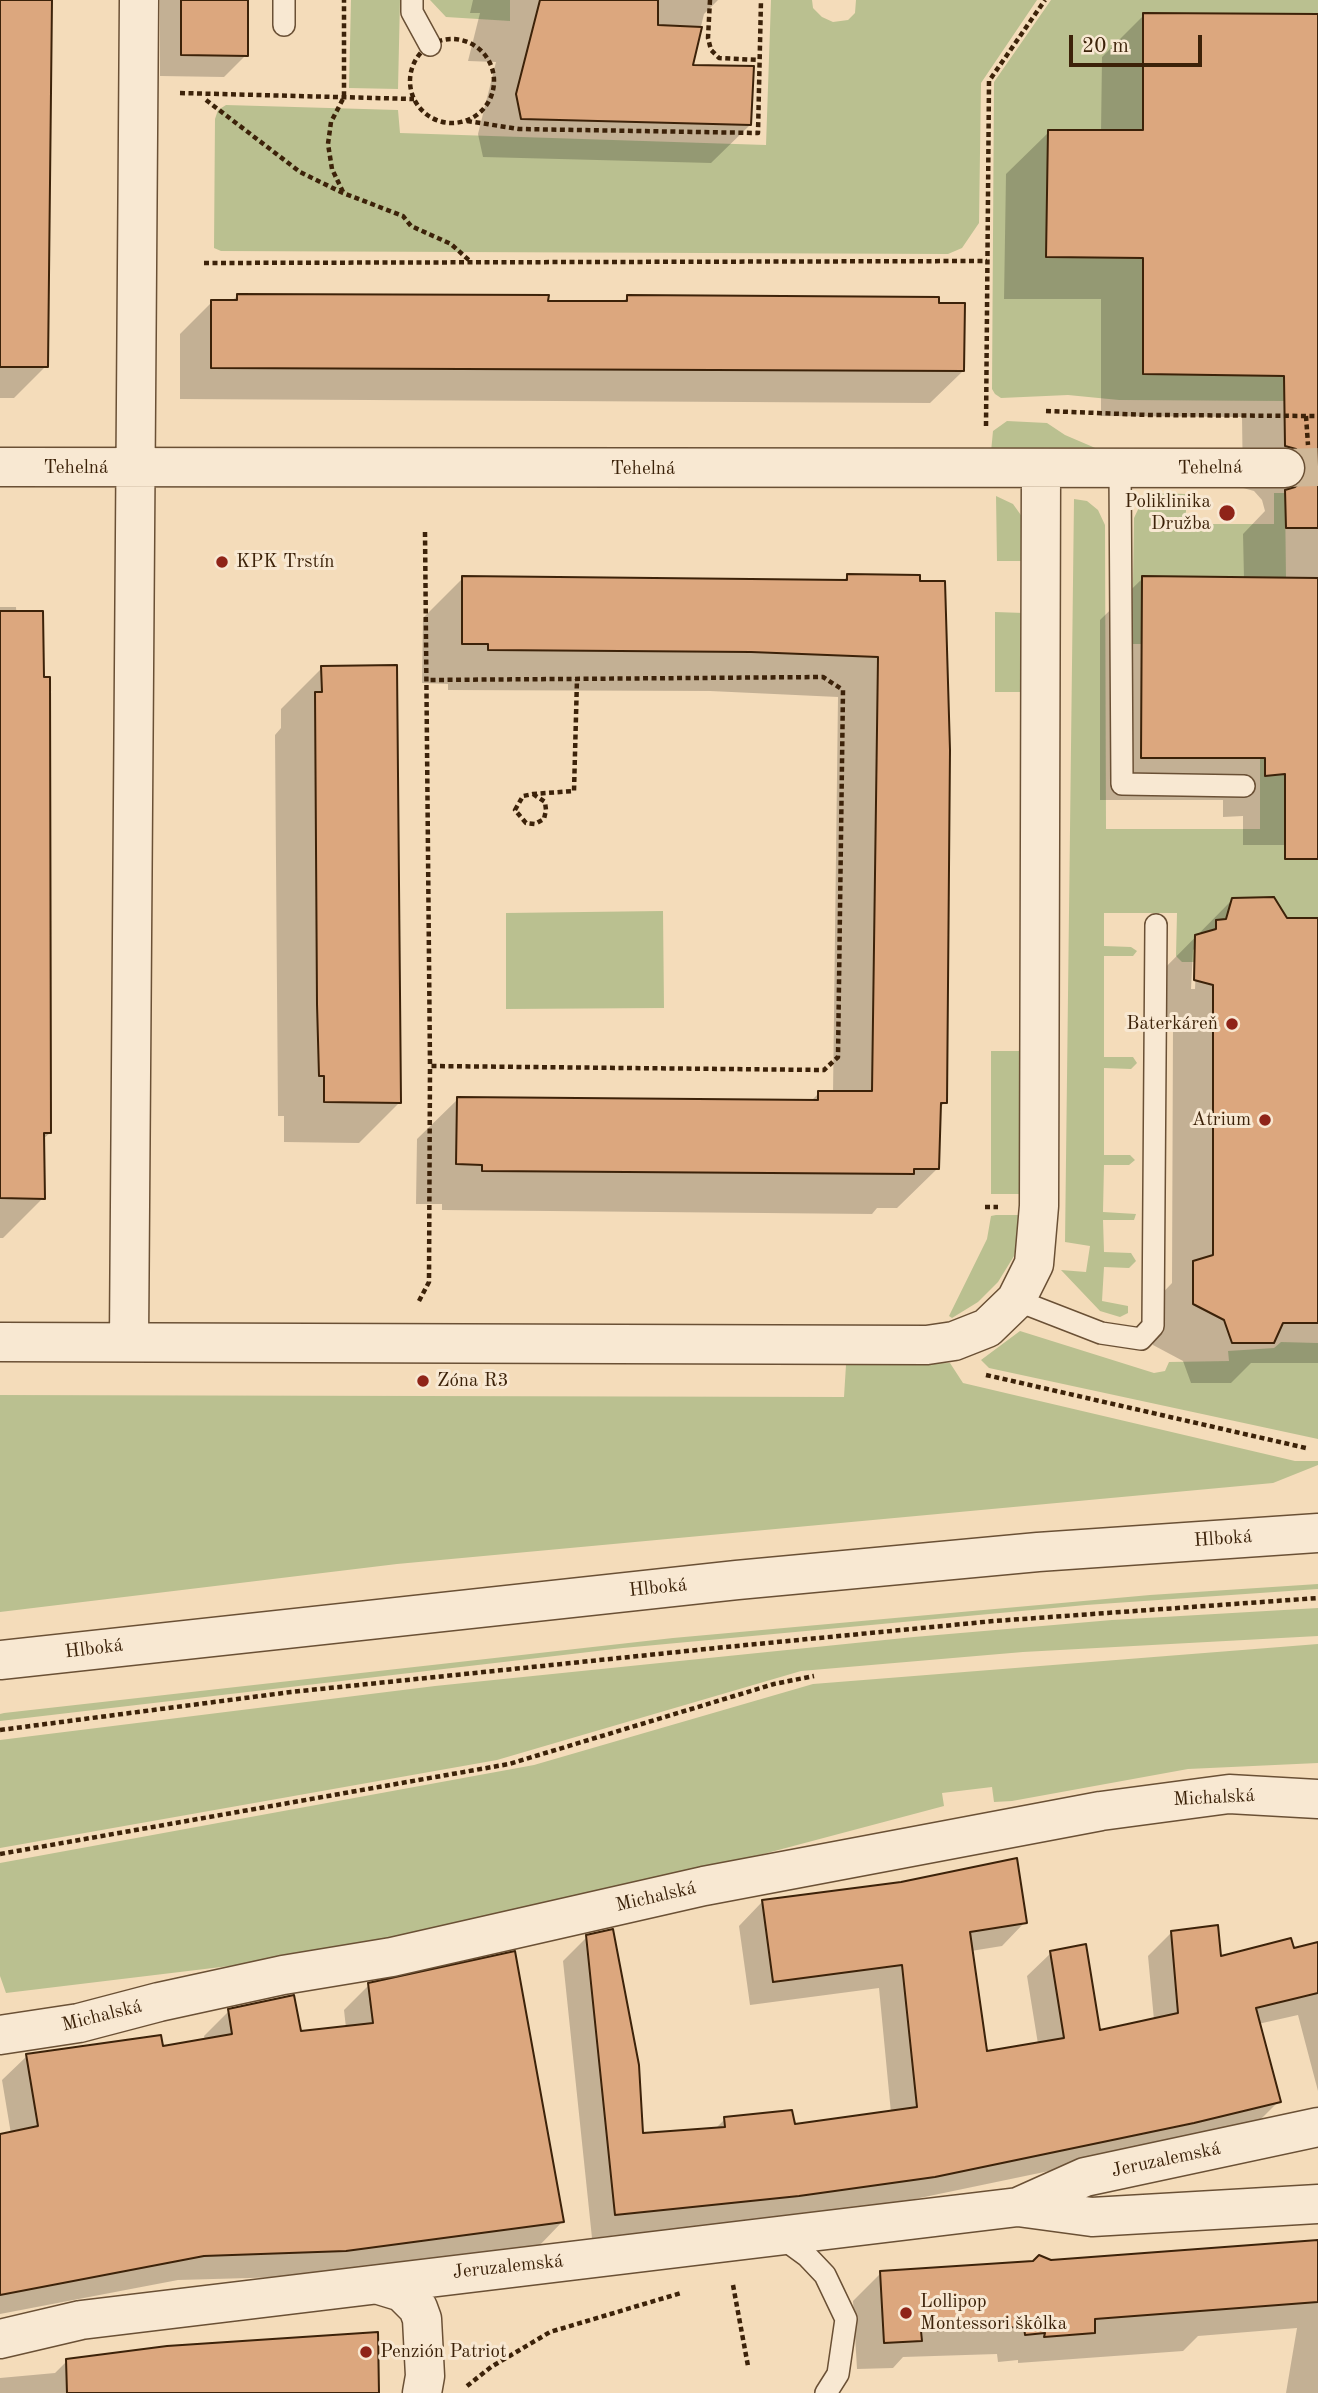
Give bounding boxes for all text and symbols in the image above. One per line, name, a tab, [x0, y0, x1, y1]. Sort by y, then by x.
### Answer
scale bar	[1073, 21, 1206, 65]
text: 20 m	[1082, 36, 1129, 57]
street label: Tehelná	[1177, 456, 1243, 480]
street label: Tehelná	[44, 457, 108, 479]
street label: Tehelná	[611, 458, 675, 480]
place label: Poliklinika Družba	[1125, 491, 1211, 535]
marker: Poliklinika Družba	[1217, 503, 1237, 523]
place label: KPK Trstín	[236, 551, 335, 573]
marker: KPK Trstín	[214, 554, 230, 570]
place label: Baterkáreň	[1126, 1013, 1218, 1035]
marker: Baterkáreň	[1224, 1016, 1240, 1032]
place label: Atrium	[1192, 1109, 1251, 1131]
marker: Atrium	[1257, 1112, 1273, 1128]
place label: Zóna R3	[437, 1370, 508, 1392]
marker: Zóna R3	[415, 1373, 431, 1389]
street label: Hlboká	[1193, 1526, 1253, 1552]
street label: Hlboká	[628, 1574, 688, 1602]
street label: Hlboká	[64, 1634, 124, 1664]
street label: Michalská	[1173, 1784, 1255, 1812]
street label: Michalská	[614, 1877, 698, 1917]
street label: Michalská	[60, 1995, 144, 2037]
street label: Jeruzalemská	[1109, 2137, 1223, 2183]
street label: Jeruzalemská	[452, 2250, 564, 2284]
place label: Lollipop Montessori škôlka	[920, 2291, 1067, 2335]
marker: Lollipop Montessori škôlka	[898, 2305, 914, 2321]
place label: Penzión Patriot	[380, 2341, 507, 2363]
marker: Penzión Patriot	[358, 2344, 374, 2360]

